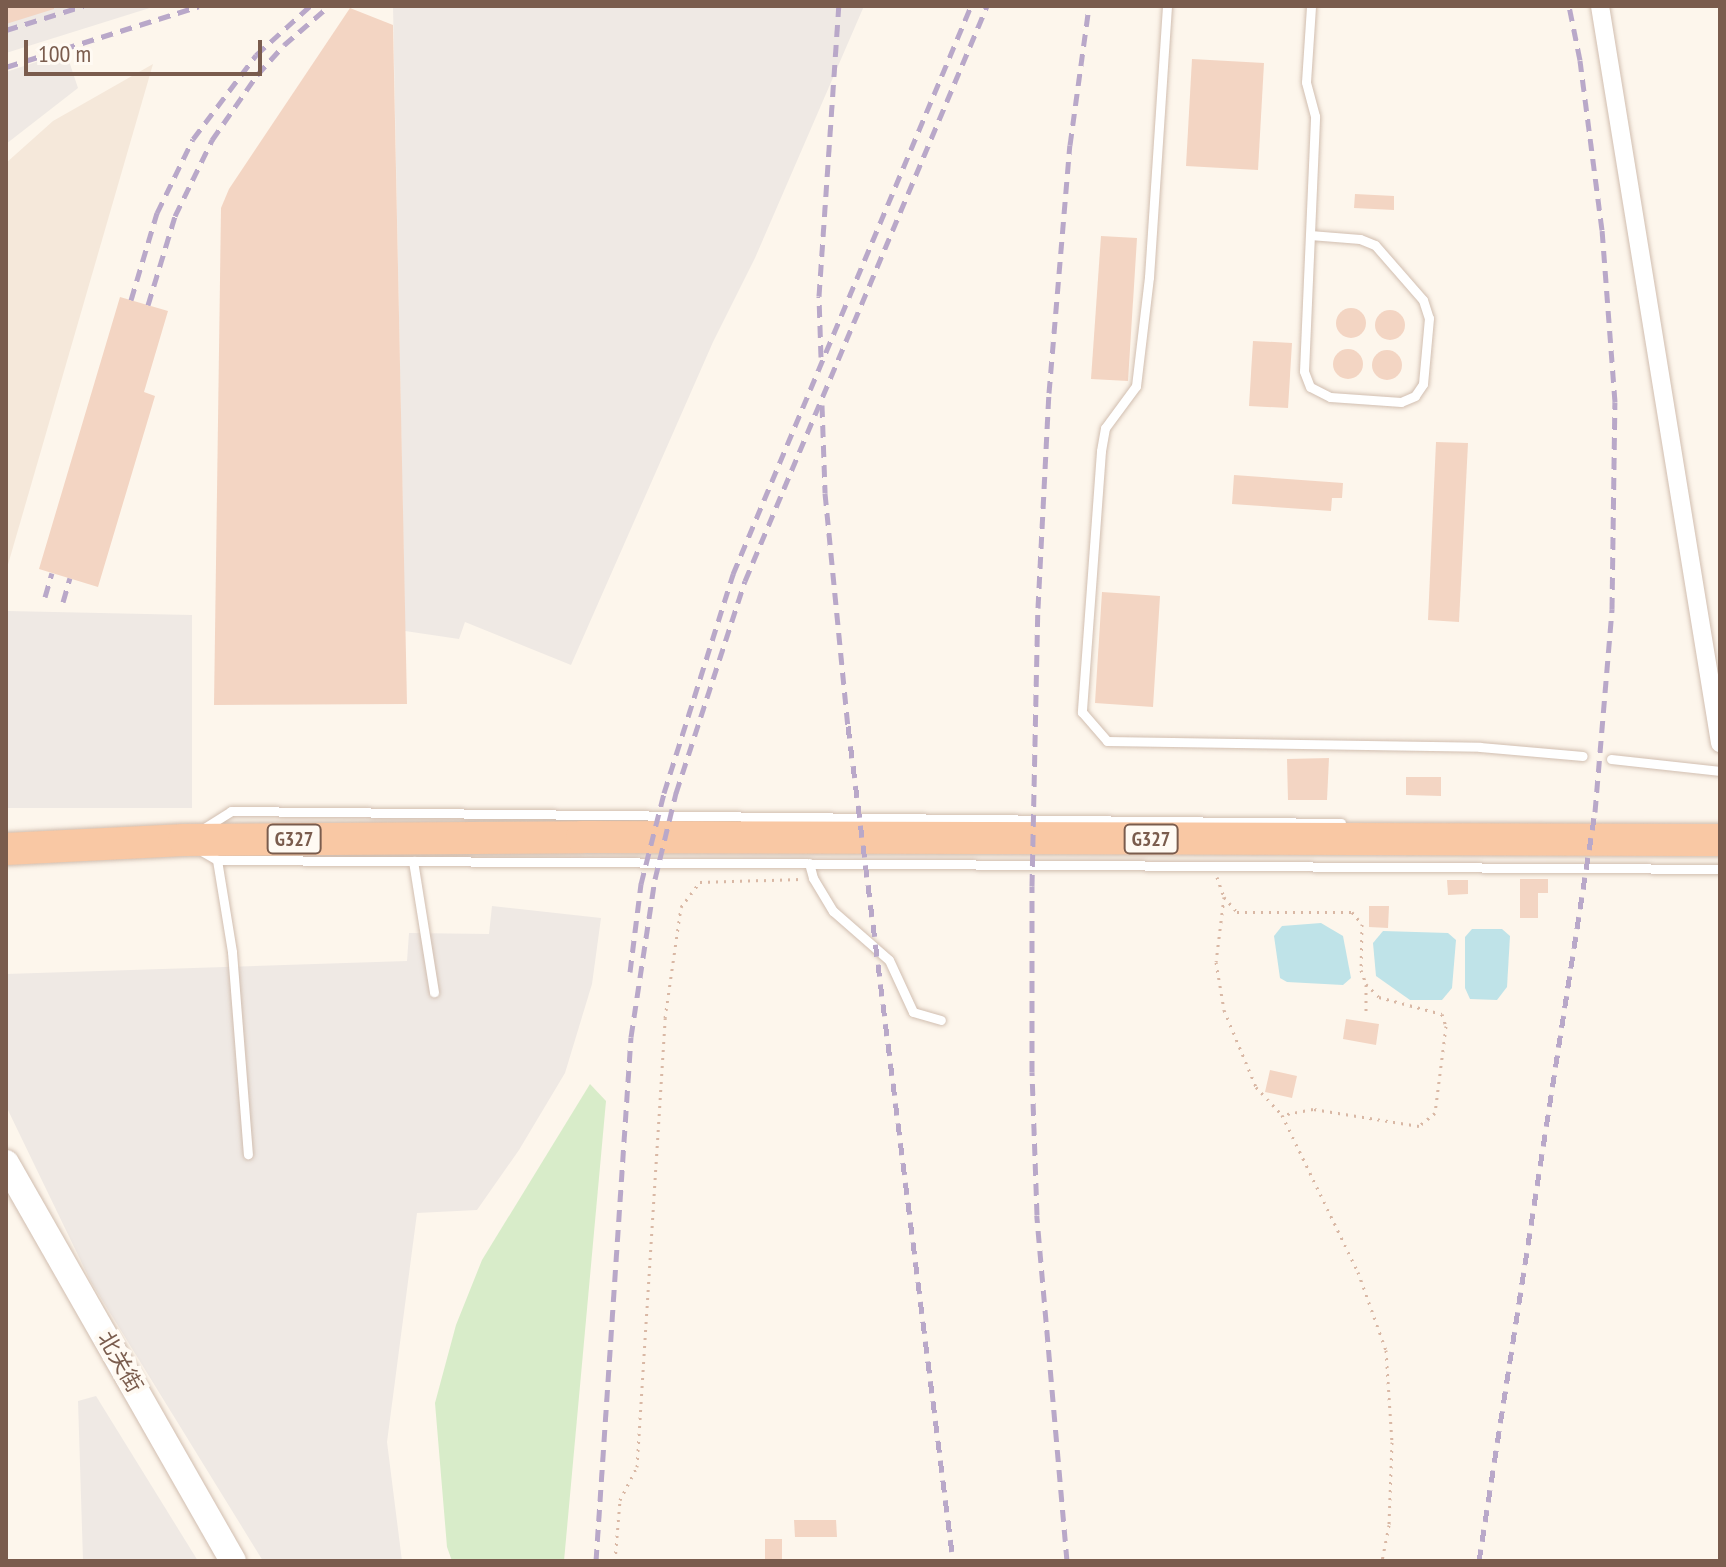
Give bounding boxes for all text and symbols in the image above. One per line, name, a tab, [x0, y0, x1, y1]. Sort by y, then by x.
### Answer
scale bar	[28, 24, 266, 74]
text: 100 m	[38, 38, 91, 69]
road number: G327	[266, 823, 322, 855]
road number: G327	[1123, 823, 1179, 855]
street label: 北关街	[92, 1327, 148, 1397]

